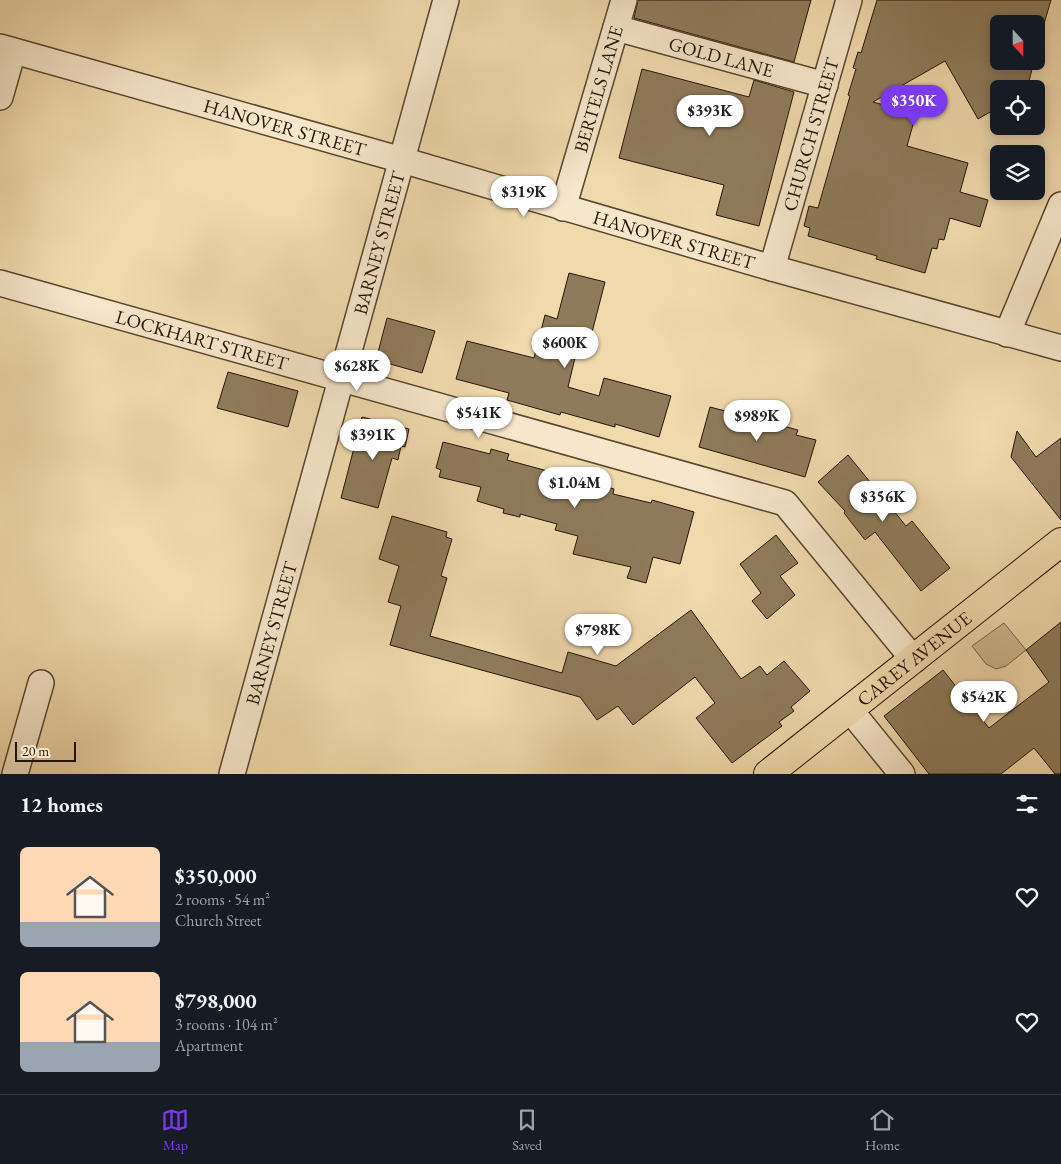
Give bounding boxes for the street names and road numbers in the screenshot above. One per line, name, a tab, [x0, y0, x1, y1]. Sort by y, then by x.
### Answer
street label: BERTELS LANE	[568, 23, 629, 155]
street label: GOLD LANE	[666, 31, 777, 83]
street label: CHURCH STREET	[777, 55, 845, 214]
street label: HANOVER STREET	[201, 93, 369, 162]
street label: BARNEY STREET	[348, 168, 411, 318]
street label: HANOVER STREET	[590, 204, 758, 275]
street label: LOCKHART STREET	[113, 304, 291, 376]
street label: BARNEY STREET	[240, 559, 303, 708]
street label: CAREY AVENUE	[852, 606, 977, 712]

